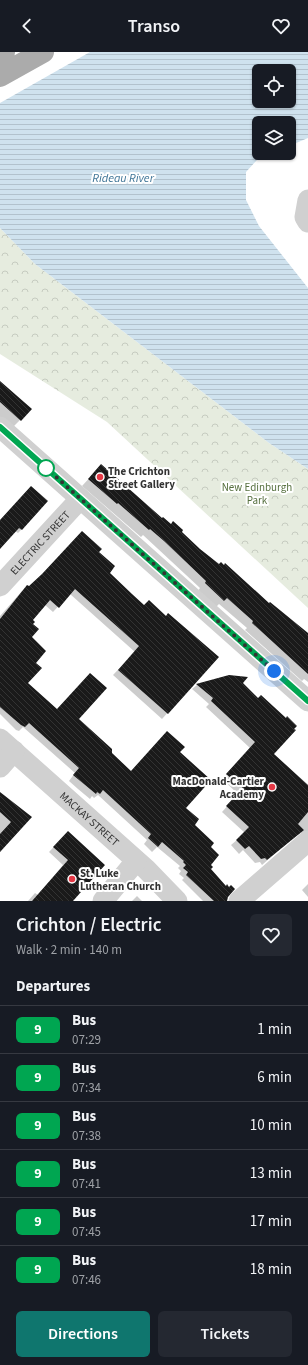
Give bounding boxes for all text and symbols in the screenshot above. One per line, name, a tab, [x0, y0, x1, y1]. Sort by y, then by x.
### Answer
text: Transo	[128, 14, 180, 39]
icon: back	[16, 15, 38, 37]
icon: heart	[270, 15, 292, 37]
map controls	[252, 64, 296, 160]
button: locate	[252, 64, 296, 108]
button: layers	[252, 116, 296, 160]
water label: Rideau River	[92, 170, 155, 187]
unlabelled marker	[37, 459, 55, 477]
place label: The Crichton Street Gallery	[108, 464, 175, 492]
marker: The Crichton Street Gallery	[95, 472, 105, 482]
park label: New Edinburgh Park	[222, 480, 292, 508]
street label: ELECTRIC STREET	[7, 507, 73, 578]
your location	[264, 661, 284, 681]
place label: MacDonald-Cartier Academy	[172, 774, 265, 802]
marker: MacDonald-Cartier Academy	[267, 782, 277, 792]
street label: MACKAY STREET	[57, 788, 123, 849]
place label: St. Luke Lutheran Church	[80, 866, 161, 894]
marker: St. Luke Lutheran Church	[67, 874, 77, 884]
text: Crichton / Electric	[16, 912, 161, 939]
button: heart	[250, 914, 292, 956]
text: Walk · 2 min · 140 m	[16, 941, 122, 959]
text: Departures	[16, 976, 90, 997]
text: Bus	[72, 1010, 96, 1031]
text: 1 min	[257, 1019, 292, 1040]
text: 9	[34, 1020, 42, 1040]
text: 07:29	[72, 1031, 101, 1049]
text: Bus	[72, 1058, 96, 1079]
text: 6 min	[257, 1067, 292, 1088]
text: 9	[34, 1068, 42, 1088]
text: 07:34	[72, 1079, 101, 1097]
text: Bus	[72, 1106, 96, 1127]
text: 10 min	[250, 1115, 292, 1136]
text: 9	[34, 1116, 42, 1136]
text: 07:38	[72, 1127, 101, 1145]
text: Bus	[72, 1154, 96, 1175]
text: 13 min	[250, 1163, 292, 1184]
text: 9	[34, 1164, 42, 1184]
text: 07:41	[72, 1175, 101, 1193]
text: Bus	[72, 1202, 96, 1223]
text: 17 min	[250, 1211, 292, 1232]
text: 9	[34, 1212, 42, 1232]
text: 07:45	[72, 1223, 101, 1241]
text: Bus	[72, 1250, 96, 1271]
text: 18 min	[250, 1259, 292, 1280]
text: 9	[34, 1260, 42, 1280]
text: 07:46	[72, 1271, 101, 1289]
button: Directions	[16, 1311, 150, 1357]
button: Tickets	[158, 1311, 292, 1357]

